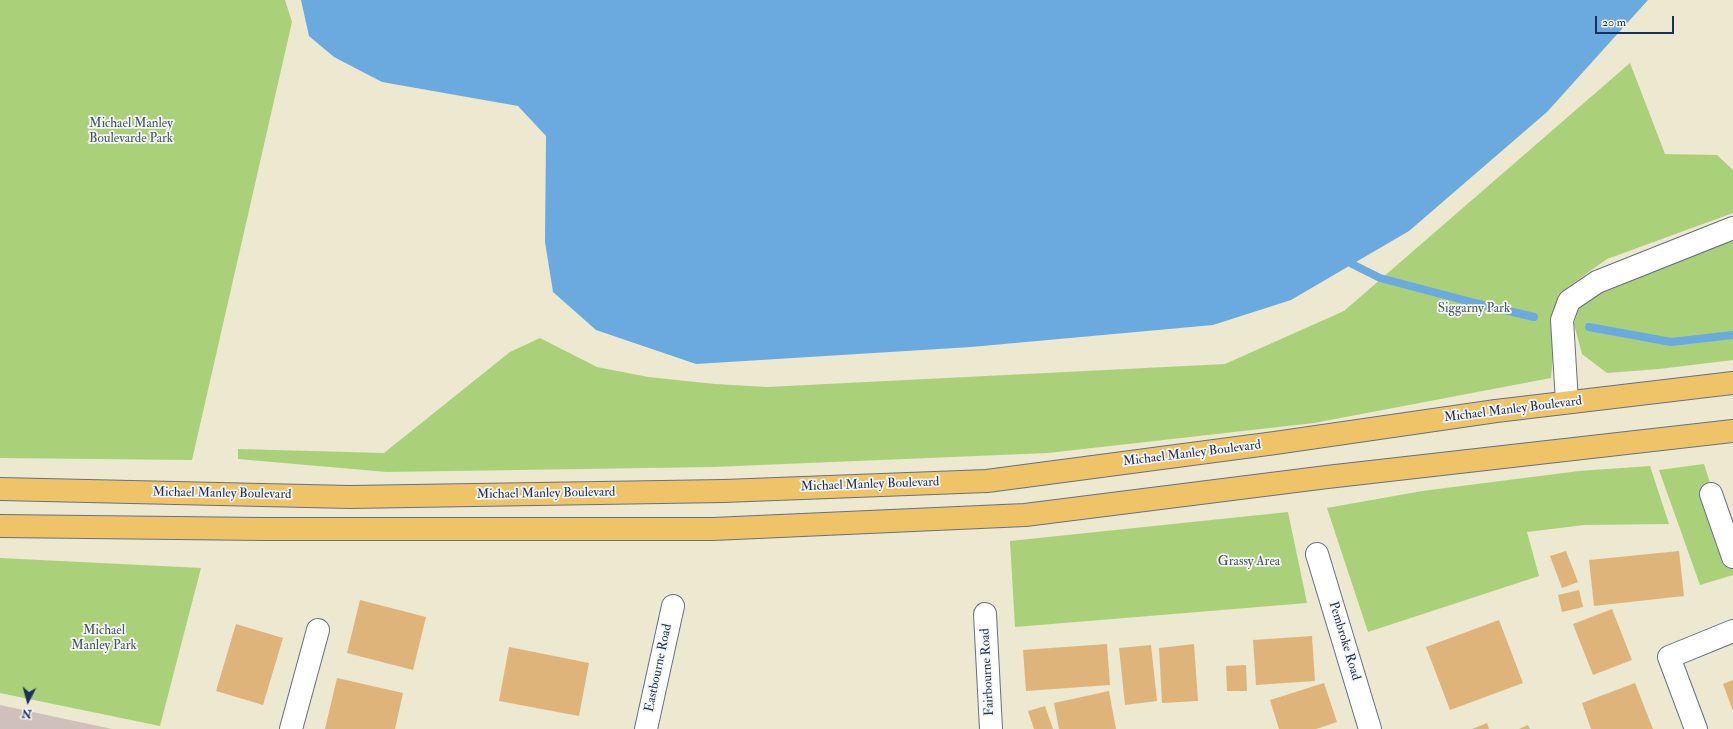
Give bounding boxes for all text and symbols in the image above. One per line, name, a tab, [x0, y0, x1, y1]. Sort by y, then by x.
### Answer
scale bar	[1597, 8, 1676, 34]
text: 20 m	[1602, 15, 1626, 30]
park label: Michael Manley Boulevarde Park	[89, 116, 173, 147]
park label: Siggarny Park	[1438, 301, 1510, 317]
street label: Michael Manley Boulevard	[1443, 394, 1583, 426]
street label: Michael Manley Boulevard	[1122, 438, 1262, 470]
street label: Michael Manley Boulevard	[800, 475, 940, 495]
street label: Michael Manley Boulevard	[152, 485, 292, 503]
street label: Michael Manley Boulevard	[476, 485, 616, 503]
park label: Grassy Area	[1218, 554, 1280, 570]
street label: Pembroke Road	[1325, 600, 1363, 682]
park label: Michael Manley Park	[71, 623, 137, 654]
street label: Eastbourne Road	[642, 623, 676, 713]
street label: Fairbourne Road	[978, 628, 998, 716]
north arrow	[8, 681, 48, 721]
text: N	[21, 706, 32, 720]

